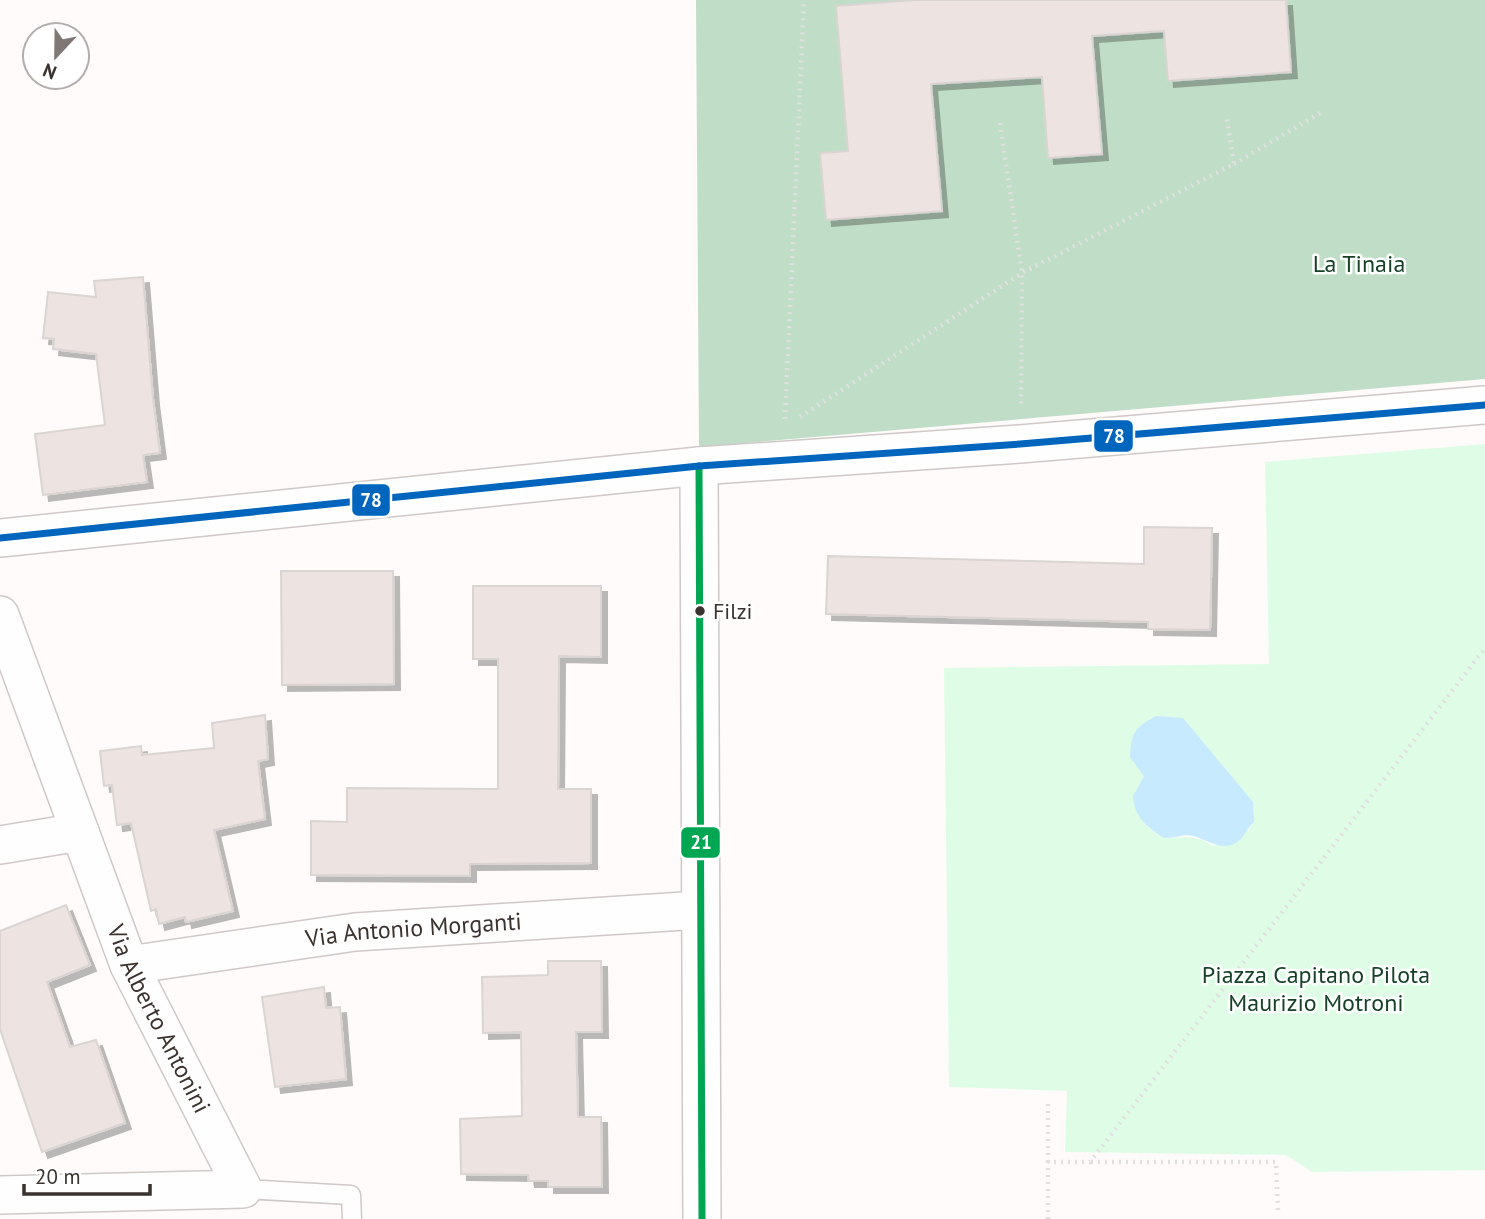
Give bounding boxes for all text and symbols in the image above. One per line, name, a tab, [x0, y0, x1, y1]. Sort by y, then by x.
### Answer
north arrow	[21, 21, 91, 91]
text: N	[39, 58, 60, 85]
park label: La Tinaia	[1313, 248, 1405, 279]
line badge: 78	[1093, 419, 1134, 453]
text: 78	[1103, 424, 1125, 448]
line badge: 78	[351, 483, 391, 517]
text: 78	[360, 488, 382, 512]
place label: Filzi	[713, 597, 752, 625]
marker: Filzi	[693, 604, 707, 618]
line badge: 21	[680, 826, 721, 859]
text: 21	[690, 830, 712, 854]
street label: Via Antonio Morganti	[302, 905, 523, 954]
street label: Via Alberto Antonini	[100, 919, 218, 1118]
park label: Piazza Capitano Pilota Maurizio Motroni	[1202, 959, 1430, 1018]
scale bar	[24, 1152, 150, 1196]
text: 20 m	[35, 1163, 81, 1190]

